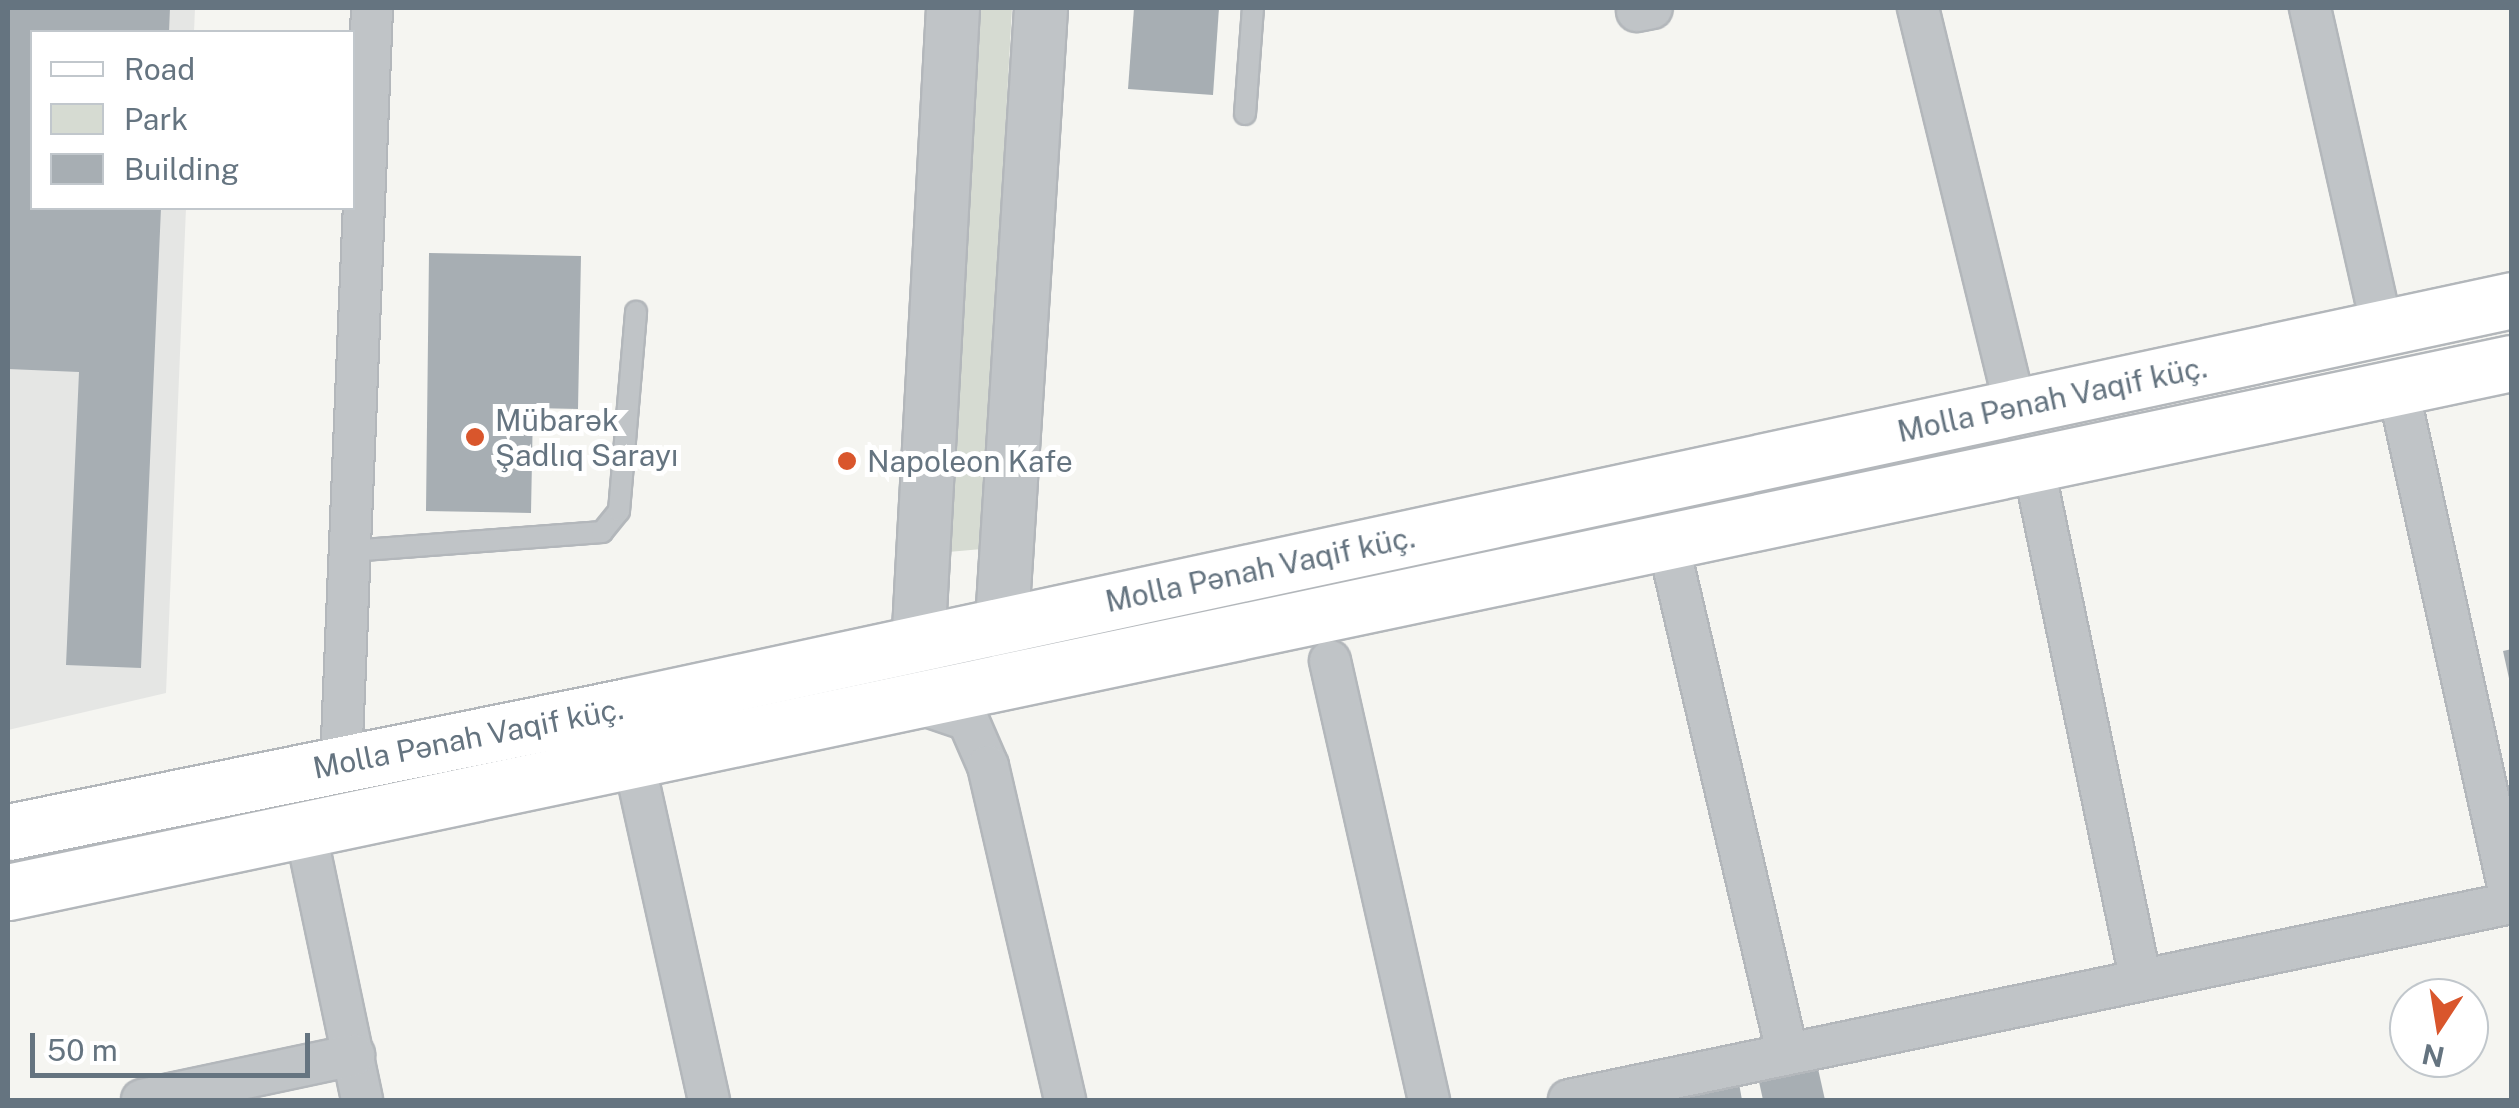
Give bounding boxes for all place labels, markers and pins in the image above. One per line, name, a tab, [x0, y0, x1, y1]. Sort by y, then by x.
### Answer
place label: Mübarək Şadlıq Sarayı	[495, 402, 678, 472]
marker: Mübarək Şadlıq Sarayı	[464, 426, 486, 448]
place label: Napoleon Kafe	[867, 443, 1073, 479]
marker: Napoleon Kafe	[836, 450, 858, 472]

